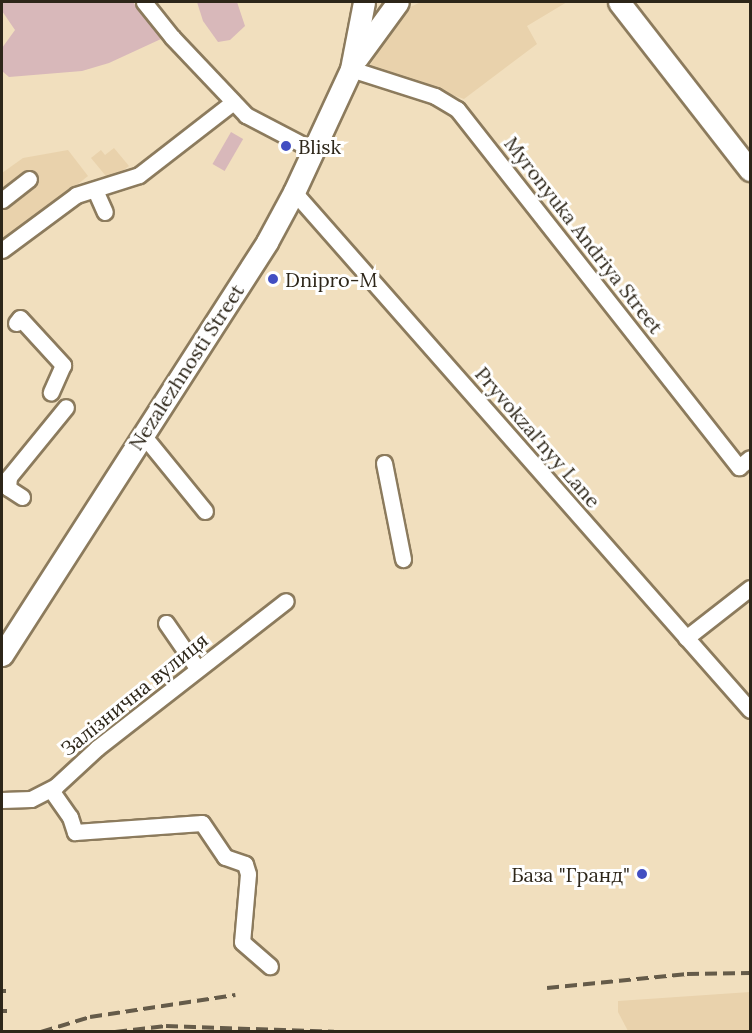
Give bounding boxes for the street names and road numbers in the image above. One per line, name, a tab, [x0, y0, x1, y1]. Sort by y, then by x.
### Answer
street label: Myronyuka Andriya Street	[500, 132, 668, 338]
street label: Nezalezhnosti Street	[123, 279, 249, 455]
street label: Pryvokzalʹnyy Lane	[470, 362, 606, 512]
street label: Залізнична вулиця	[56, 627, 212, 761]

